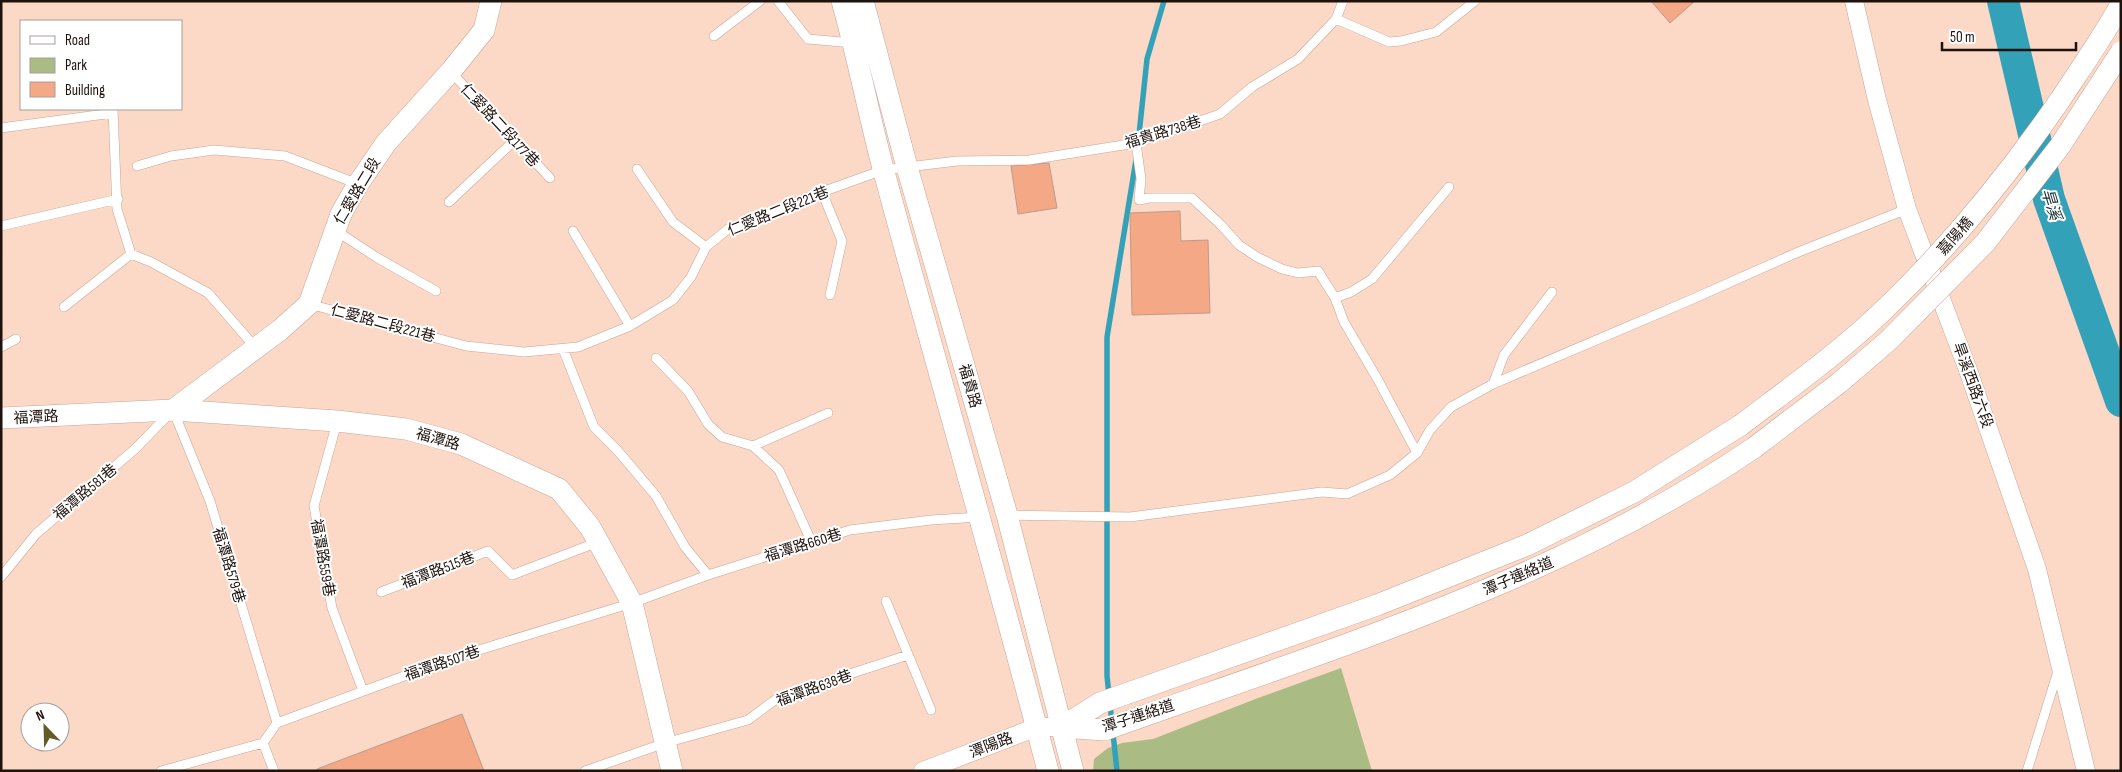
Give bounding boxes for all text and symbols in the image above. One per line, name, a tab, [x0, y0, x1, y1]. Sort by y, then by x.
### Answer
legend	[20, 20, 182, 110]
scale bar	[1942, 20, 2076, 52]
text: 50 m	[1950, 28, 1975, 47]
text: Road	[65, 31, 90, 50]
text: Park	[65, 56, 87, 75]
street label: 仁愛路二段177巷	[456, 80, 543, 171]
text: Building	[65, 81, 105, 100]
street label: 福貴路738巷	[1123, 112, 1204, 153]
street label: 仁愛路二段	[330, 154, 385, 228]
street label: 仁愛路二段221巷	[725, 182, 832, 240]
water label: 旱溪	[2037, 186, 2065, 224]
street label: 嘉陽橋	[1933, 213, 1977, 259]
street label: 仁愛路二段221巷	[328, 300, 437, 347]
street label: 旱溪西路六段	[1948, 340, 1997, 431]
street label: 福貴路	[954, 362, 985, 410]
street label: 福潭路	[13, 407, 59, 428]
street label: 福潭路	[414, 424, 462, 455]
street label: 福潭路581巷	[49, 460, 121, 525]
street label: 福潭路559巷	[306, 518, 339, 598]
street label: 福潭路579巷	[208, 525, 249, 606]
street label: 福潭路660巷	[762, 525, 844, 566]
street label: 福潭路515巷	[399, 548, 478, 593]
street label: 潭子連絡道	[1480, 553, 1556, 600]
street label: 福潭路507巷	[402, 642, 482, 685]
street label: 福潭路638巷	[774, 666, 855, 711]
street label: 潭子連絡道	[1100, 696, 1177, 737]
north arrow	[20, 702, 70, 752]
text: N	[33, 706, 47, 725]
street label: 潭陽路	[967, 729, 1016, 762]

